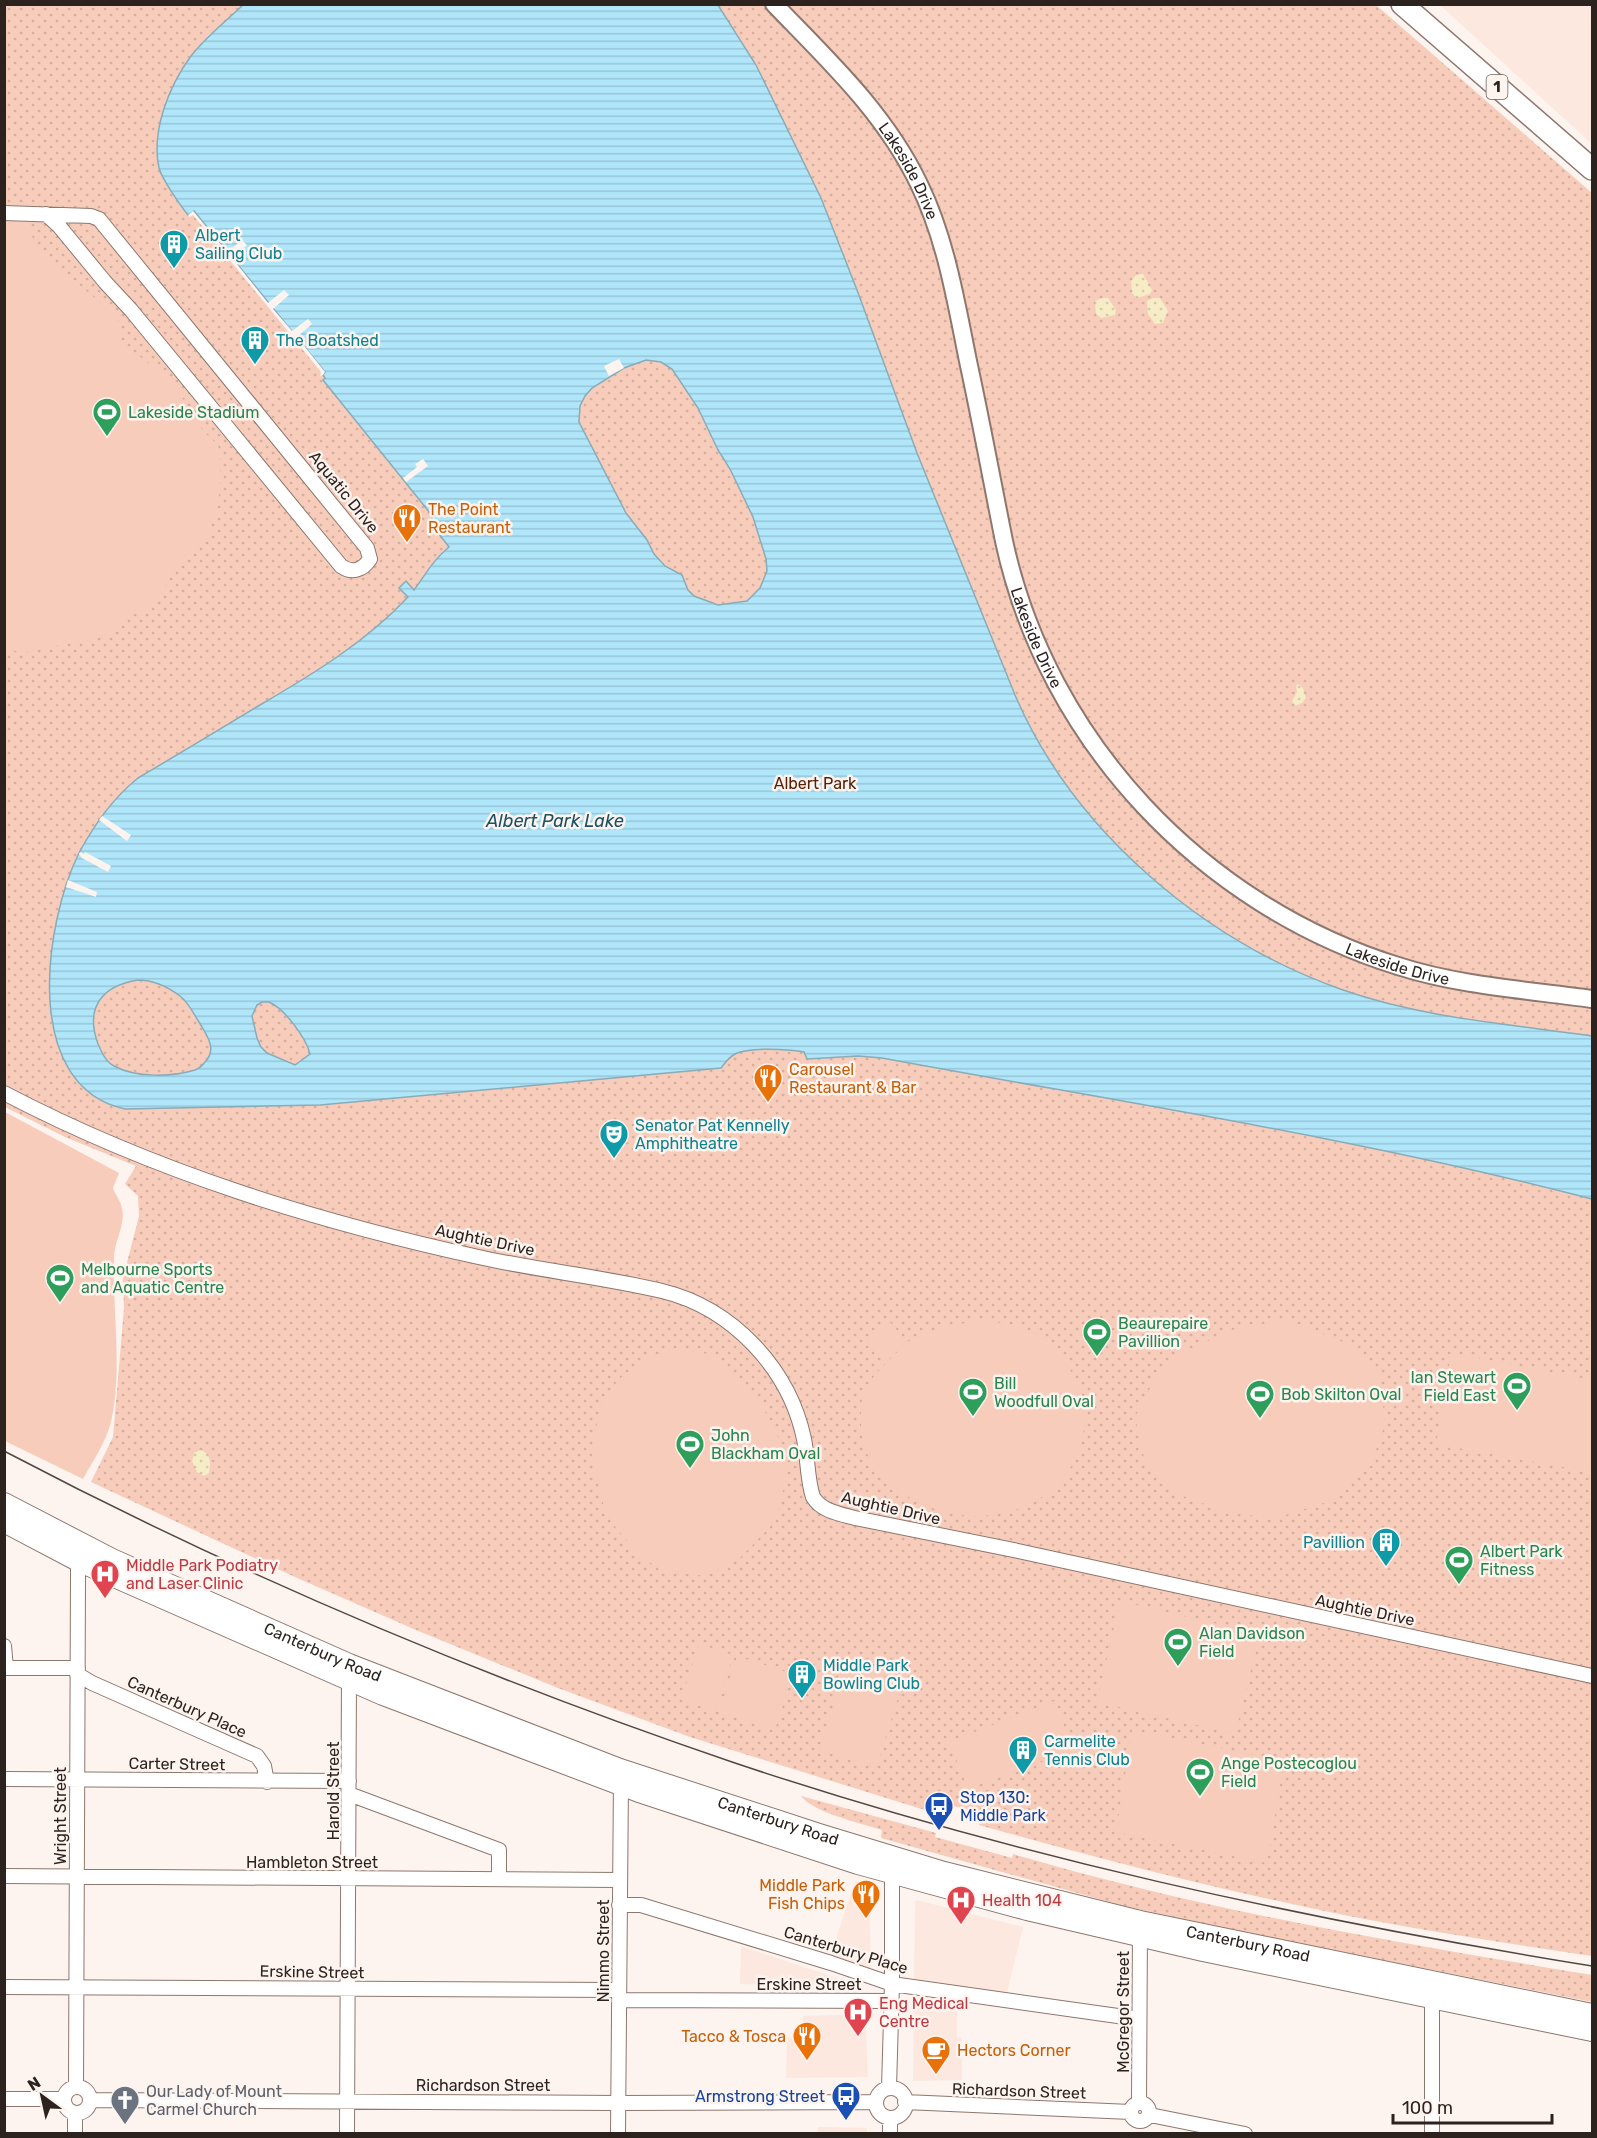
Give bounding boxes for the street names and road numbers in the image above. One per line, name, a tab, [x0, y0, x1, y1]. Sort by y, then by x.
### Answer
road number: 1	[1486, 75, 1508, 99]
street label: Lakeside Drive	[875, 119, 943, 222]
street label: Aquatic Drive	[305, 447, 383, 537]
street label: Lakeside Drive	[1007, 585, 1066, 691]
street label: Lakeside Drive	[1343, 939, 1451, 988]
street label: Aughtie Drive	[434, 1220, 536, 1260]
street label: Aughtie Drive	[840, 1487, 942, 1529]
street label: Aughtie Drive	[1314, 1590, 1416, 1630]
street label: Canterbury Road	[261, 1618, 384, 1685]
street label: Canterbury Place	[124, 1672, 250, 1742]
street label: Harold Street	[324, 1742, 343, 1840]
street label: Carter Street	[128, 1754, 226, 1774]
street label: Wright Street	[51, 1767, 70, 1865]
street label: Canterbury Road	[715, 1792, 841, 1849]
street label: Hambleton Street	[246, 1853, 378, 1872]
street label: Nimmo Street	[594, 1900, 613, 2002]
street label: Canterbury Road	[1185, 1921, 1312, 1965]
street label: Canterbury Place	[782, 1922, 910, 1978]
street label: McGregor Street	[1114, 1951, 1133, 2073]
street label: Erskine Street	[259, 1962, 365, 1982]
street label: Erskine Street	[757, 1975, 861, 1994]
street label: Richardson Street	[416, 2076, 550, 2095]
street label: Richardson Street	[951, 2079, 1087, 2103]

